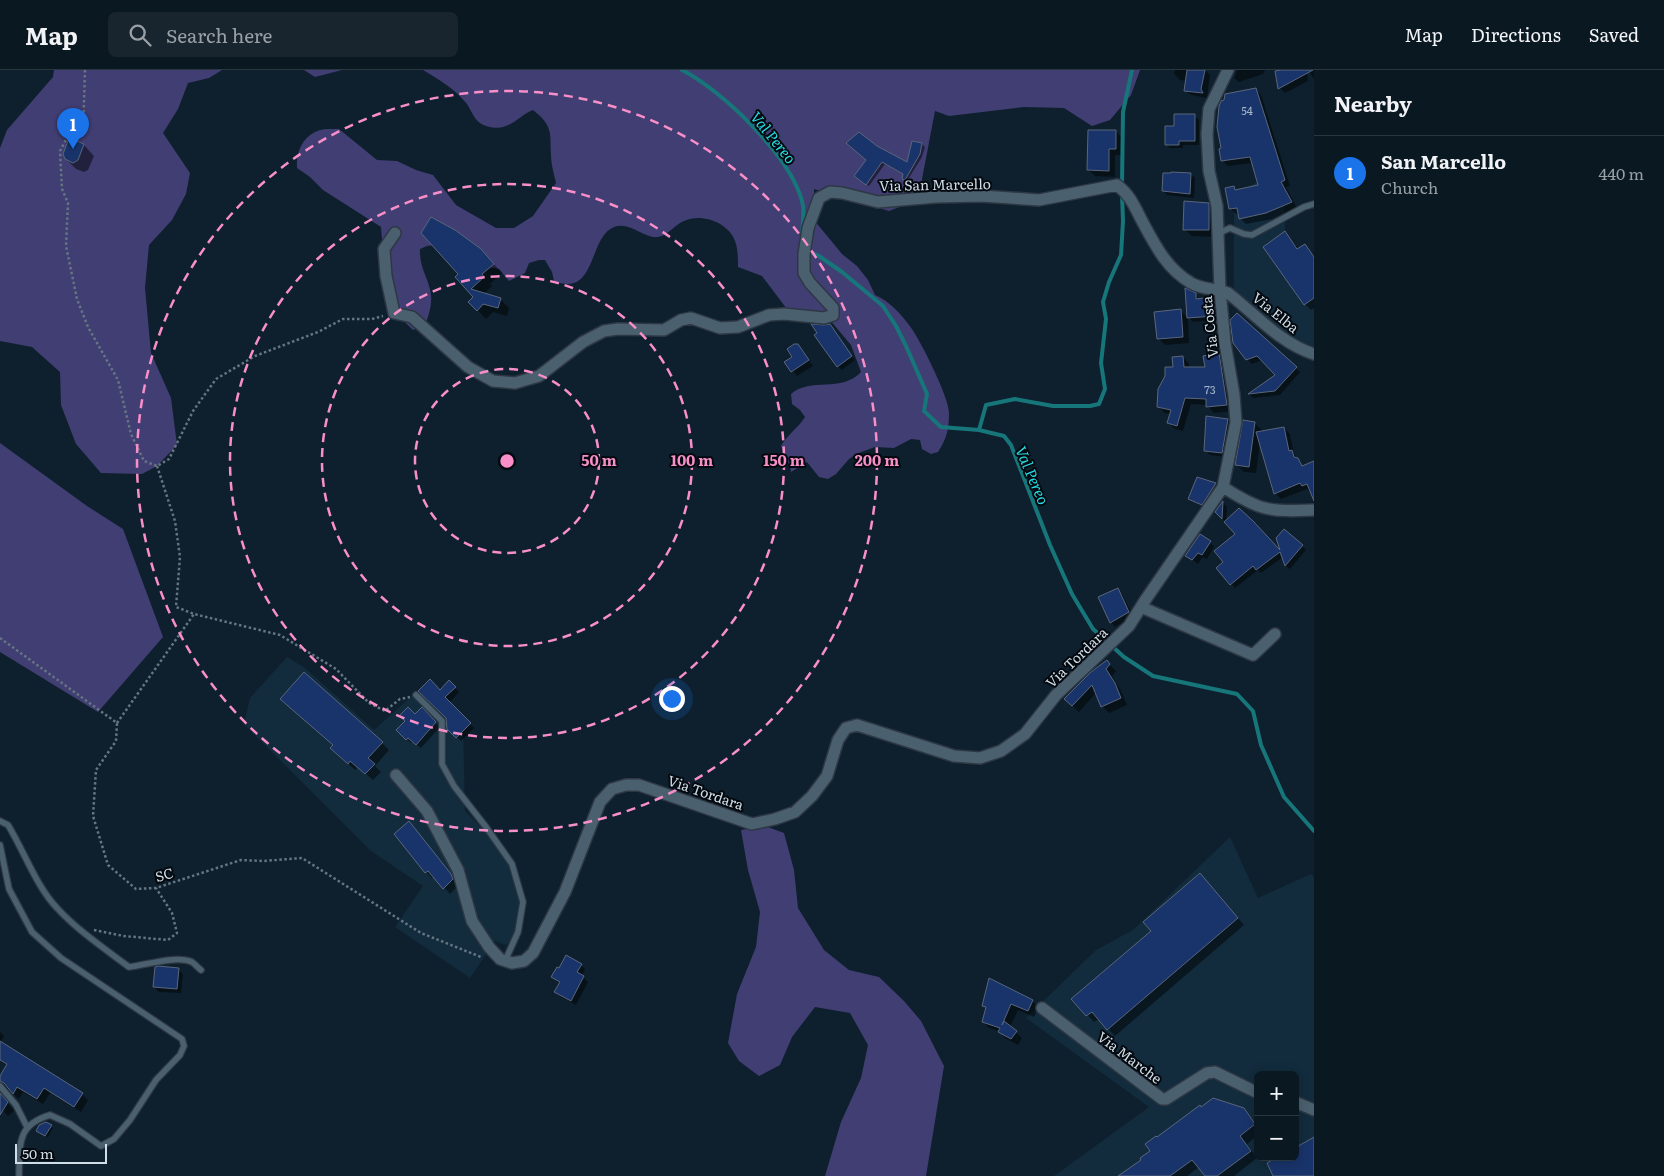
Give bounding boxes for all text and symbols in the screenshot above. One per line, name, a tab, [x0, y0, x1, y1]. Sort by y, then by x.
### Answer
search box	[108, 12, 458, 57]
text: Map	[25, 17, 78, 52]
icon: search	[126, 21, 154, 49]
text: Search here	[166, 21, 272, 49]
text: Map	[1405, 21, 1443, 48]
text: Directions	[1471, 21, 1561, 48]
text: Saved	[1589, 21, 1639, 48]
text: Nearby	[1334, 87, 1412, 118]
house number: 54	[1241, 102, 1253, 118]
water label: Val Pereo	[746, 106, 802, 168]
pin: 1	[57, 108, 89, 149]
text: San Marcello	[1381, 147, 1506, 175]
text: 1	[1347, 161, 1353, 185]
text: 440 m	[1598, 161, 1644, 185]
street label: Via San Marcello	[879, 173, 991, 195]
text: Church	[1381, 175, 1438, 199]
street label: Via Elba	[1248, 287, 1304, 337]
street label: Via Costa	[1196, 295, 1222, 359]
house number: 73	[1204, 381, 1216, 397]
water label: Val Pereo	[1010, 442, 1056, 508]
text: 50 m	[581, 448, 617, 471]
text: 100 m	[671, 448, 713, 471]
text: 150 m	[763, 448, 805, 471]
text: 200 m	[855, 448, 899, 471]
centre of rings	[498, 452, 516, 470]
street label: Via Tordara	[1041, 622, 1112, 692]
your location	[659, 686, 685, 712]
street label: Via Tordara	[665, 770, 747, 814]
street label: SC	[153, 862, 176, 886]
street label: Via Marche	[1094, 1026, 1166, 1088]
map controls	[1254, 1071, 1299, 1161]
button: +	[1254, 1071, 1299, 1116]
button: −	[1254, 1116, 1299, 1161]
scale bar	[15, 1141, 108, 1164]
text: 50 m	[22, 1143, 54, 1163]

